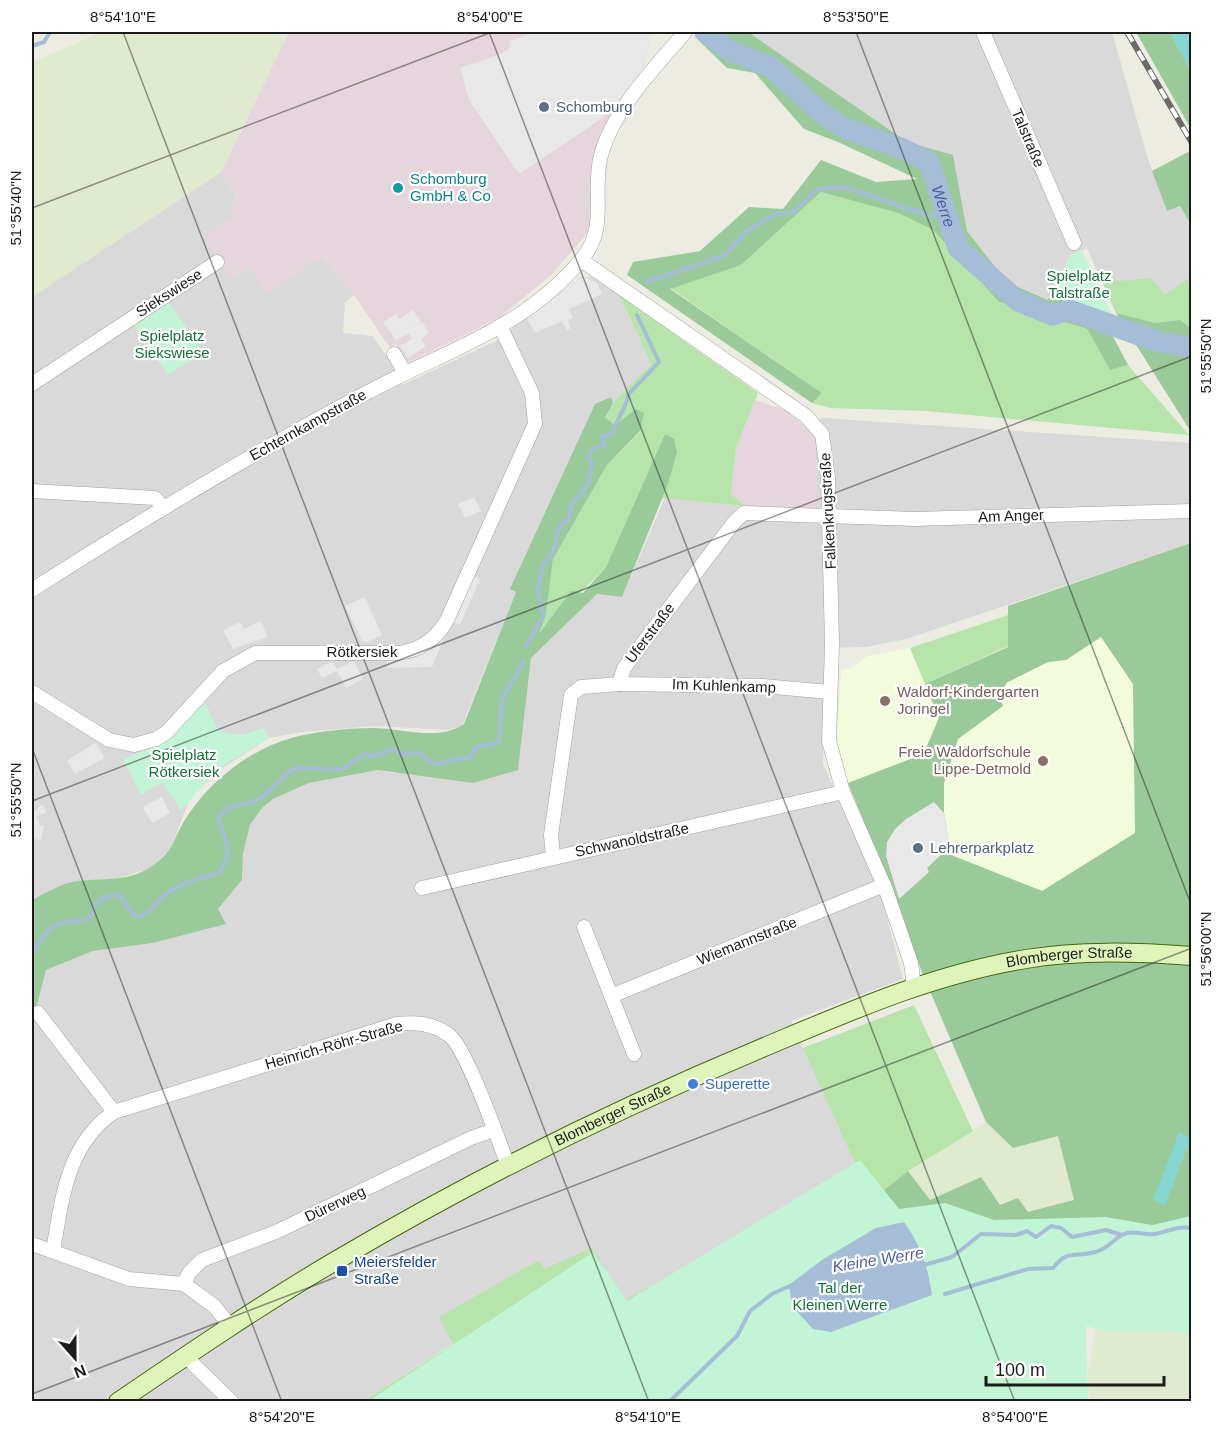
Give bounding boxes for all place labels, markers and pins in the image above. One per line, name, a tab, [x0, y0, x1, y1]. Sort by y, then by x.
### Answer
place label: Schomburg	[556, 98, 633, 115]
marker: Schomburg	[537, 100, 551, 114]
place label: Schomburg GmbH & Co	[410, 170, 491, 204]
marker: Schomburg GmbH & Co	[391, 181, 405, 195]
place label: Waldorf-Kindergarten Joringel	[897, 683, 1039, 717]
marker: Waldorf-Kindergarten Joringel	[878, 694, 892, 708]
place label: Freie Waldorfschule Lippe-Detmold	[898, 743, 1031, 777]
marker: Freie Waldorfschule Lippe-Detmold	[1036, 754, 1050, 768]
place label: Lehrerparkplatz	[930, 839, 1034, 856]
marker: Lehrerparkplatz	[911, 841, 925, 855]
place label: Superette	[705, 1075, 770, 1092]
marker: Superette	[686, 1077, 700, 1091]
place label: Meiersfelder Straße	[354, 1253, 437, 1287]
marker: Meiersfelder Straße	[335, 1264, 349, 1278]

